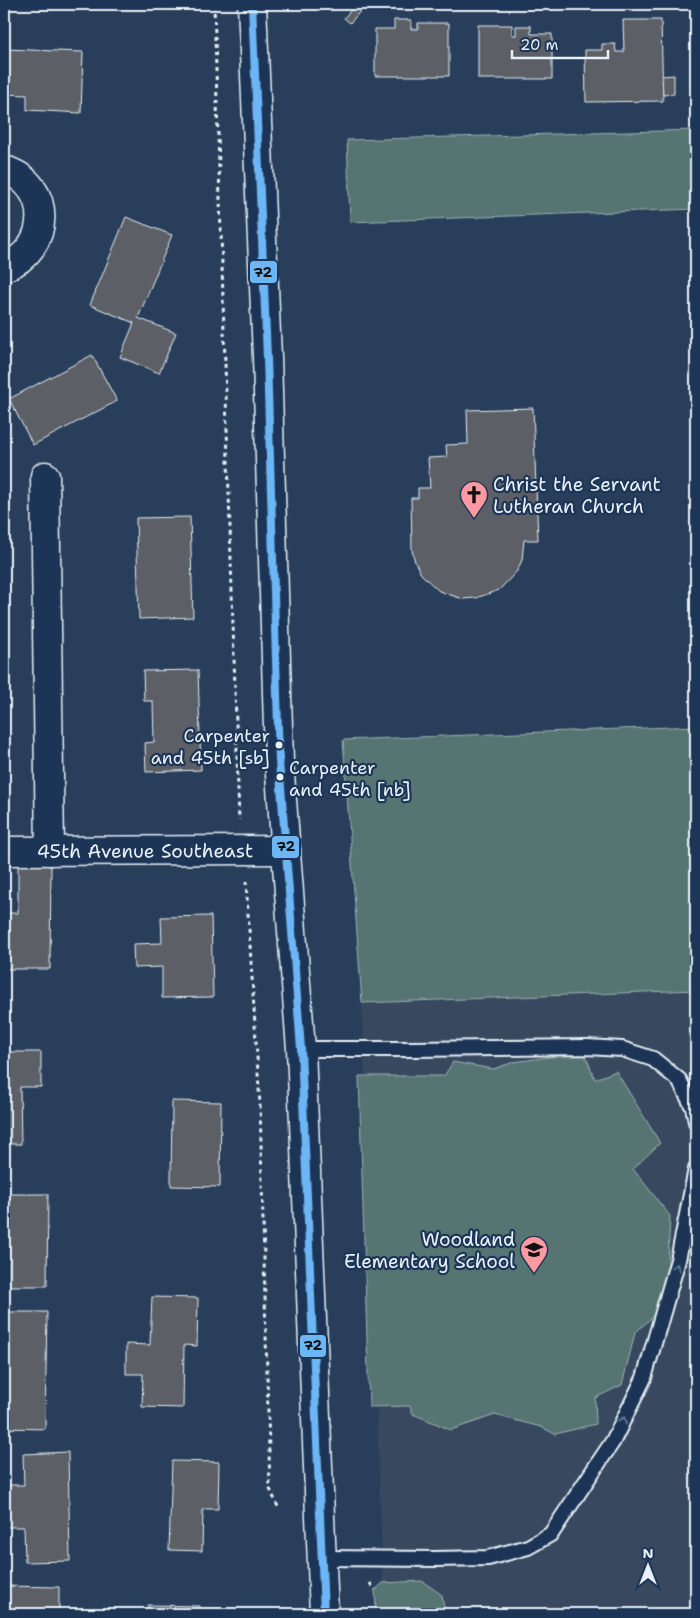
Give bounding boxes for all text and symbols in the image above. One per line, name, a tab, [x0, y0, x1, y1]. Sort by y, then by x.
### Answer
scale bar	[512, 28, 609, 60]
text: 20 m	[520, 35, 559, 55]
line badge: 72	[249, 260, 278, 284]
text: 72	[254, 263, 273, 281]
place label: Christ the Servant Lutheran Church	[493, 472, 661, 519]
church icon: Christ the Servant Lutheran Church	[459, 480, 489, 519]
place label: Carpenter and 45th [sb]	[151, 724, 270, 770]
marker: Carpenter and 45th [sb]	[274, 740, 284, 750]
place label: Carpenter and 45th [nb]	[289, 756, 411, 802]
marker: Carpenter and 45th [nb]	[275, 772, 285, 782]
line badge: 72	[271, 835, 300, 859]
text: 72	[277, 837, 296, 855]
street label: 45th Avenue Southeast	[37, 838, 253, 864]
place label: Woodland Elementary School	[344, 1227, 515, 1274]
school or university icon: Woodland Elementary School	[519, 1235, 549, 1274]
one-way arrow	[671, 1263, 681, 1271]
line badge: 72	[299, 1334, 327, 1358]
text: 72	[304, 1336, 323, 1354]
one-way arrow	[617, 1416, 628, 1425]
north arrow	[622, 1540, 672, 1590]
text: N	[642, 1544, 654, 1562]

